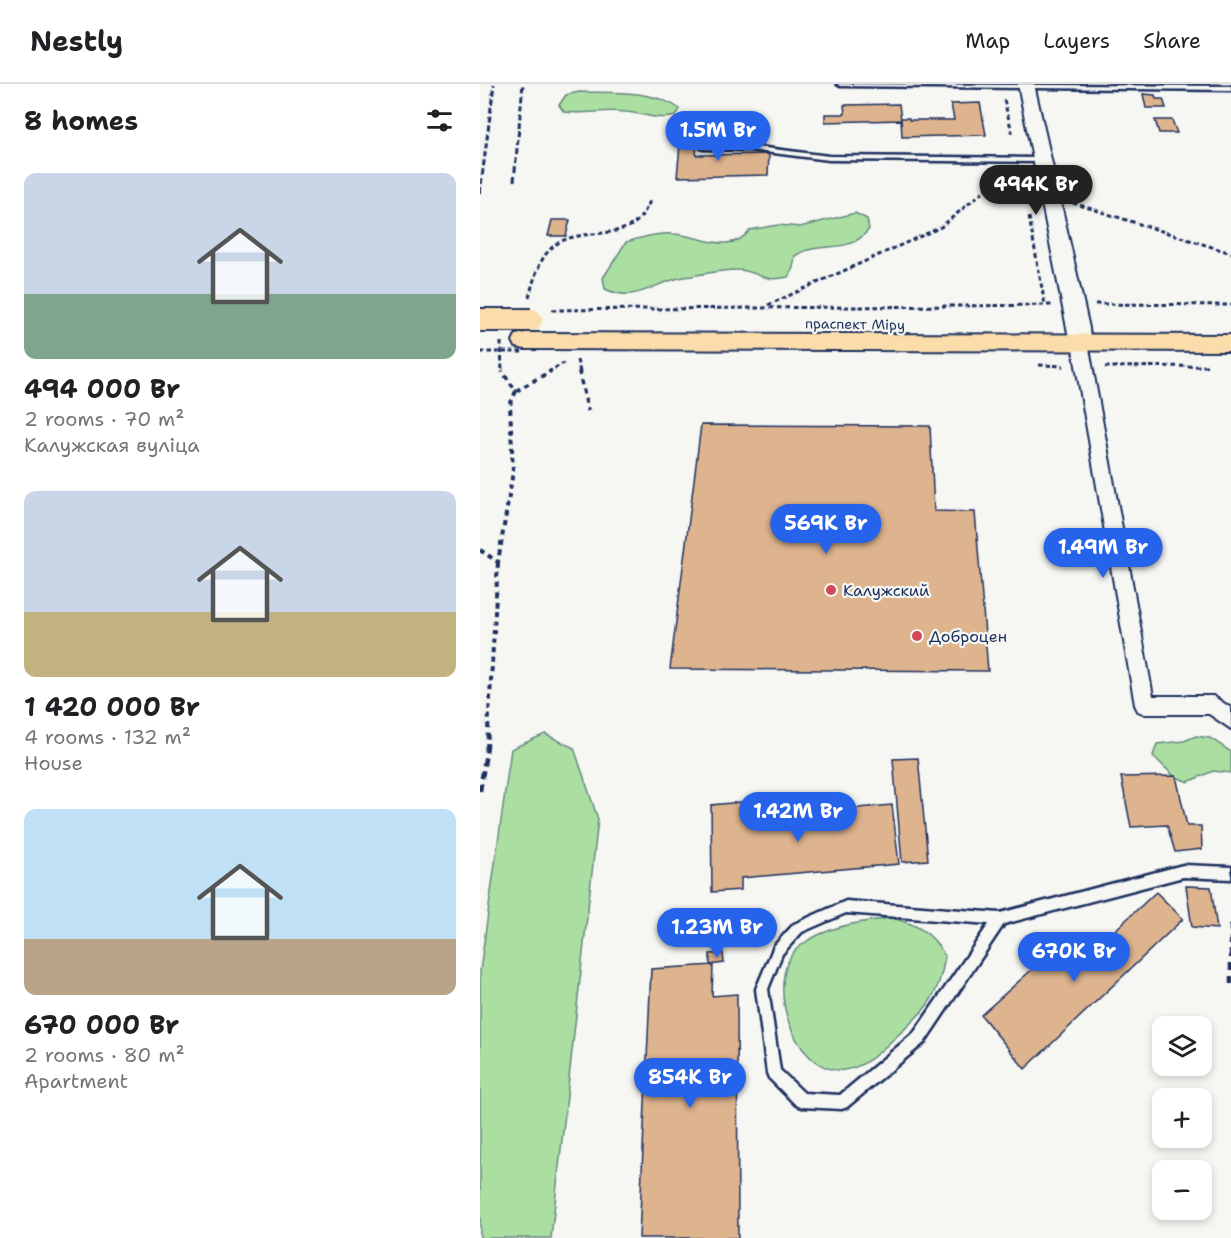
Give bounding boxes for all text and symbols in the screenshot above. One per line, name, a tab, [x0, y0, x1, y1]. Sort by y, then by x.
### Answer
text: Nestly	[30, 22, 123, 60]
text: Map	[965, 27, 1010, 55]
text: Layers	[1043, 27, 1110, 55]
text: Share	[1143, 27, 1201, 55]
text: 8 homes	[24, 103, 138, 138]
icon: filters	[423, 104, 456, 137]
pin: 1.5M Br	[663, 111, 773, 162]
text: 1.5M Br	[679, 117, 757, 143]
pin: 494K Br	[981, 165, 1091, 216]
text: 494K Br	[994, 171, 1078, 197]
icon: home	[186, 212, 294, 320]
street label: праспект Міру	[805, 314, 905, 334]
text: 494 000 Br	[24, 371, 180, 406]
text: 2 rooms · 70 m²	[24, 406, 185, 432]
text: Калужская вуліца	[24, 432, 200, 458]
pin: 569K Br	[771, 504, 881, 555]
text: 569K Br	[784, 510, 868, 536]
pin: 1.49M Br	[1041, 528, 1165, 579]
icon: home	[186, 530, 294, 638]
text: 1.49M Br	[1058, 534, 1148, 560]
place label: Калужский	[843, 580, 930, 601]
marker: Калужский	[824, 583, 838, 597]
place label: Доброцен	[929, 626, 1007, 647]
marker: Доброцен	[910, 629, 924, 643]
text: 1 420 000 Br	[24, 689, 200, 724]
text: 4 rooms · 132 m²	[24, 724, 191, 750]
text: House	[24, 750, 83, 776]
pin: 1.42M Br	[736, 792, 860, 843]
text: 1.42M Br	[753, 798, 843, 824]
icon: home	[186, 848, 294, 956]
pin: 1.23M Br	[655, 908, 779, 959]
text: 1.23M Br	[671, 914, 763, 940]
pin: 670K Br	[1019, 932, 1129, 983]
text: 670K Br	[1032, 938, 1116, 964]
text: 670 000 Br	[24, 1007, 179, 1042]
map controls	[1152, 1016, 1212, 1220]
button: layers	[1152, 1016, 1212, 1076]
text: 2 rooms · 80 m²	[24, 1042, 185, 1068]
pin: 854K Br	[635, 1058, 745, 1109]
text: 854K Br	[648, 1064, 732, 1090]
text: Apartment	[24, 1068, 128, 1094]
button: +	[1152, 1088, 1212, 1148]
button: −	[1152, 1160, 1212, 1220]

